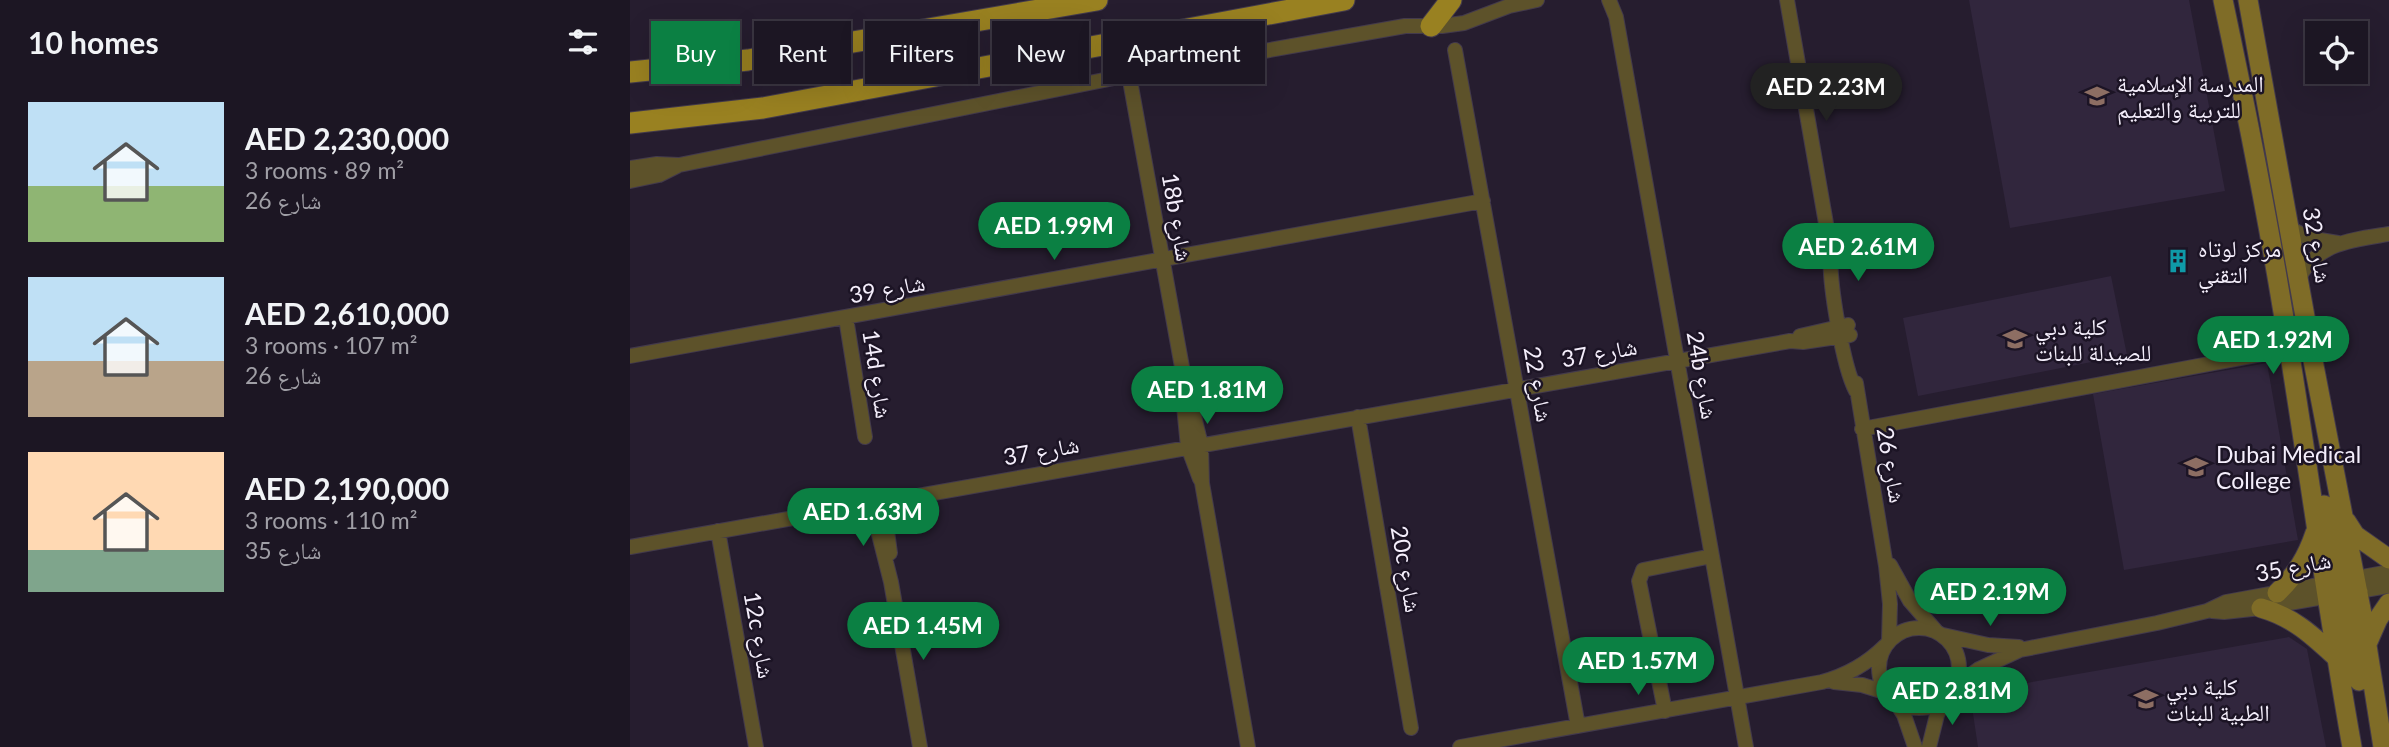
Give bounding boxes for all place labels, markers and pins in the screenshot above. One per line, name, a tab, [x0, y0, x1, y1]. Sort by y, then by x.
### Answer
pin: AED 2.23M	[1746, 64, 1906, 123]
place label: المدرسة الإسلامية للتربية والتعليم	[2117, 69, 2264, 126]
school or university icon: المدرسة الإسلامية للتربية والتعليم	[2083, 82, 2111, 110]
pin: AED 1.99M	[974, 202, 1134, 262]
pin: AED 2.61M	[1778, 224, 1938, 283]
place label: مركز لوتاه التقني	[2198, 234, 2281, 294]
building icon: مركز لوتاه التقني	[2164, 247, 2192, 275]
place label: كلية دبي للصيدلة للبنات	[2035, 312, 2151, 367]
pin: AED 1.92M	[2193, 316, 2353, 376]
school or university icon: كلية دبي للصيدلة للبنات	[2001, 325, 2029, 353]
pin: AED 1.81M	[1127, 366, 1287, 426]
place label: Dubai Medical College	[2216, 440, 2361, 494]
school or university icon: Dubai Medical College	[2182, 453, 2210, 481]
pin: AED 1.63M	[783, 489, 943, 548]
pin: AED 2.19M	[1910, 568, 2070, 628]
pin: AED 1.45M	[843, 602, 1003, 662]
pin: AED 1.57M	[1558, 638, 1718, 697]
pin: AED 2.81M	[1872, 668, 2032, 727]
place label: كلية دبي الطبية للبنات	[2166, 672, 2270, 727]
school or university icon: كلية دبي الطبية للبنات	[2132, 685, 2160, 713]

